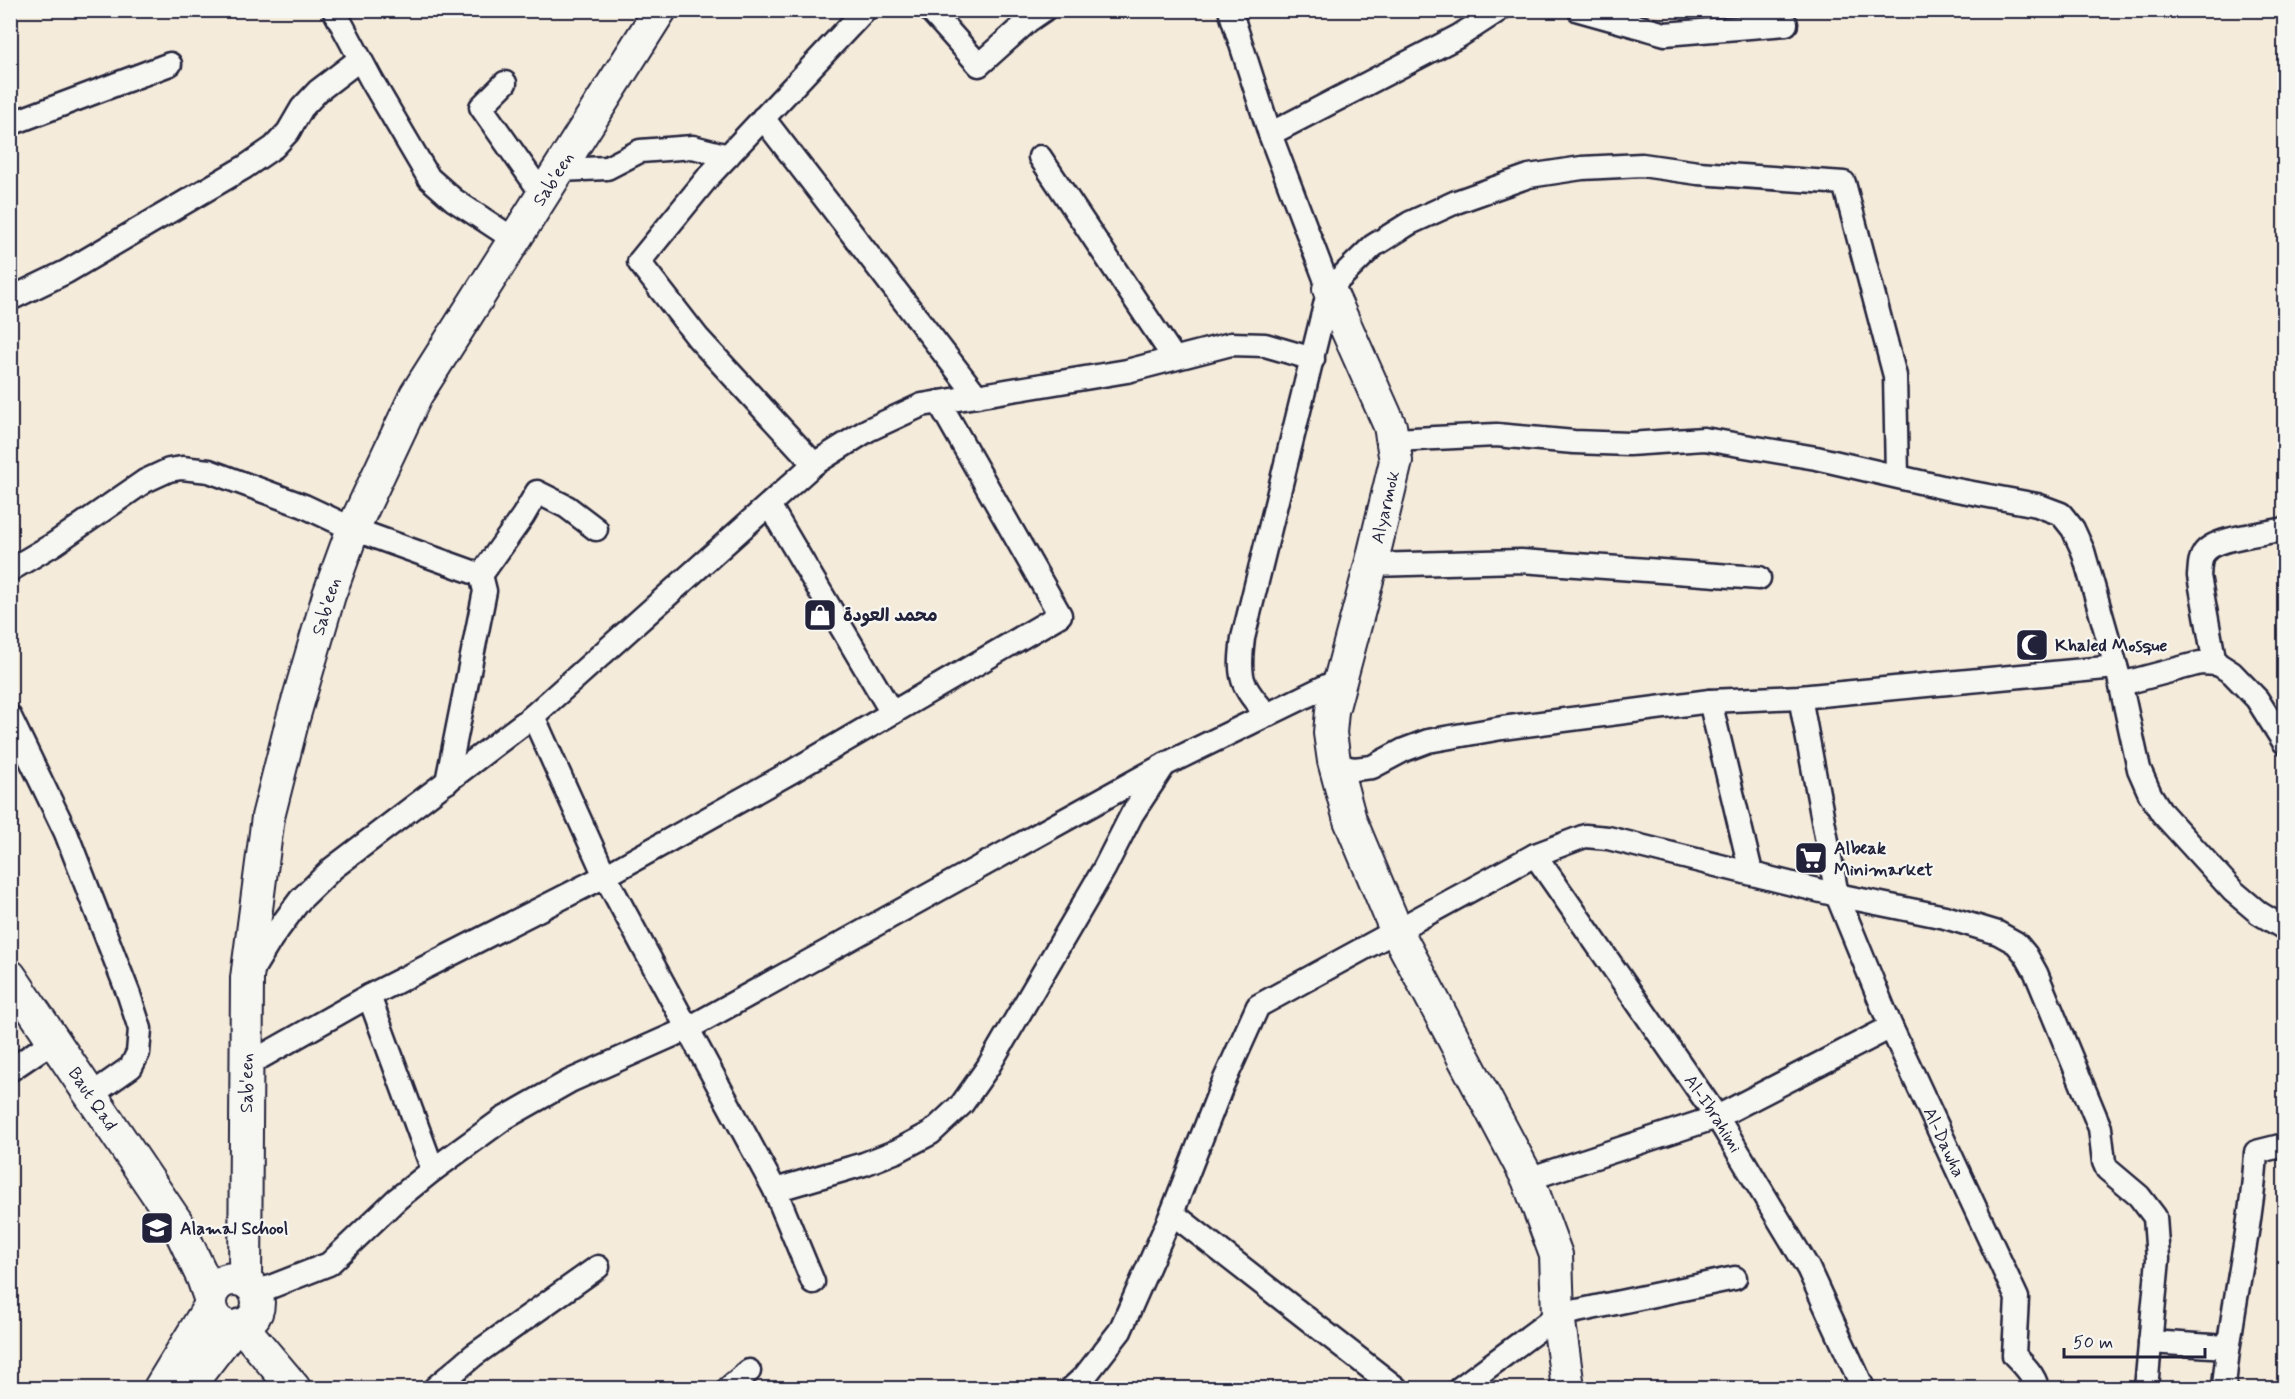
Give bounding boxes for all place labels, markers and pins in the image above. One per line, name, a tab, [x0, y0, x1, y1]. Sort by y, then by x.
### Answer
shop icon: محمد العودة	[802, 597, 838, 633]
place label: محمد العودة	[843, 604, 938, 628]
mosque icon: Khaled Mosque	[2014, 627, 2050, 663]
place label: Khaled Mosque	[2055, 634, 2167, 658]
place label: Albeak Minimarket	[1834, 837, 1933, 882]
supermarket icon: Albeak Minimarket	[1793, 840, 1829, 876]
school or university icon: Alamal School	[139, 1210, 175, 1246]
place label: Alamal School	[180, 1217, 288, 1241]

